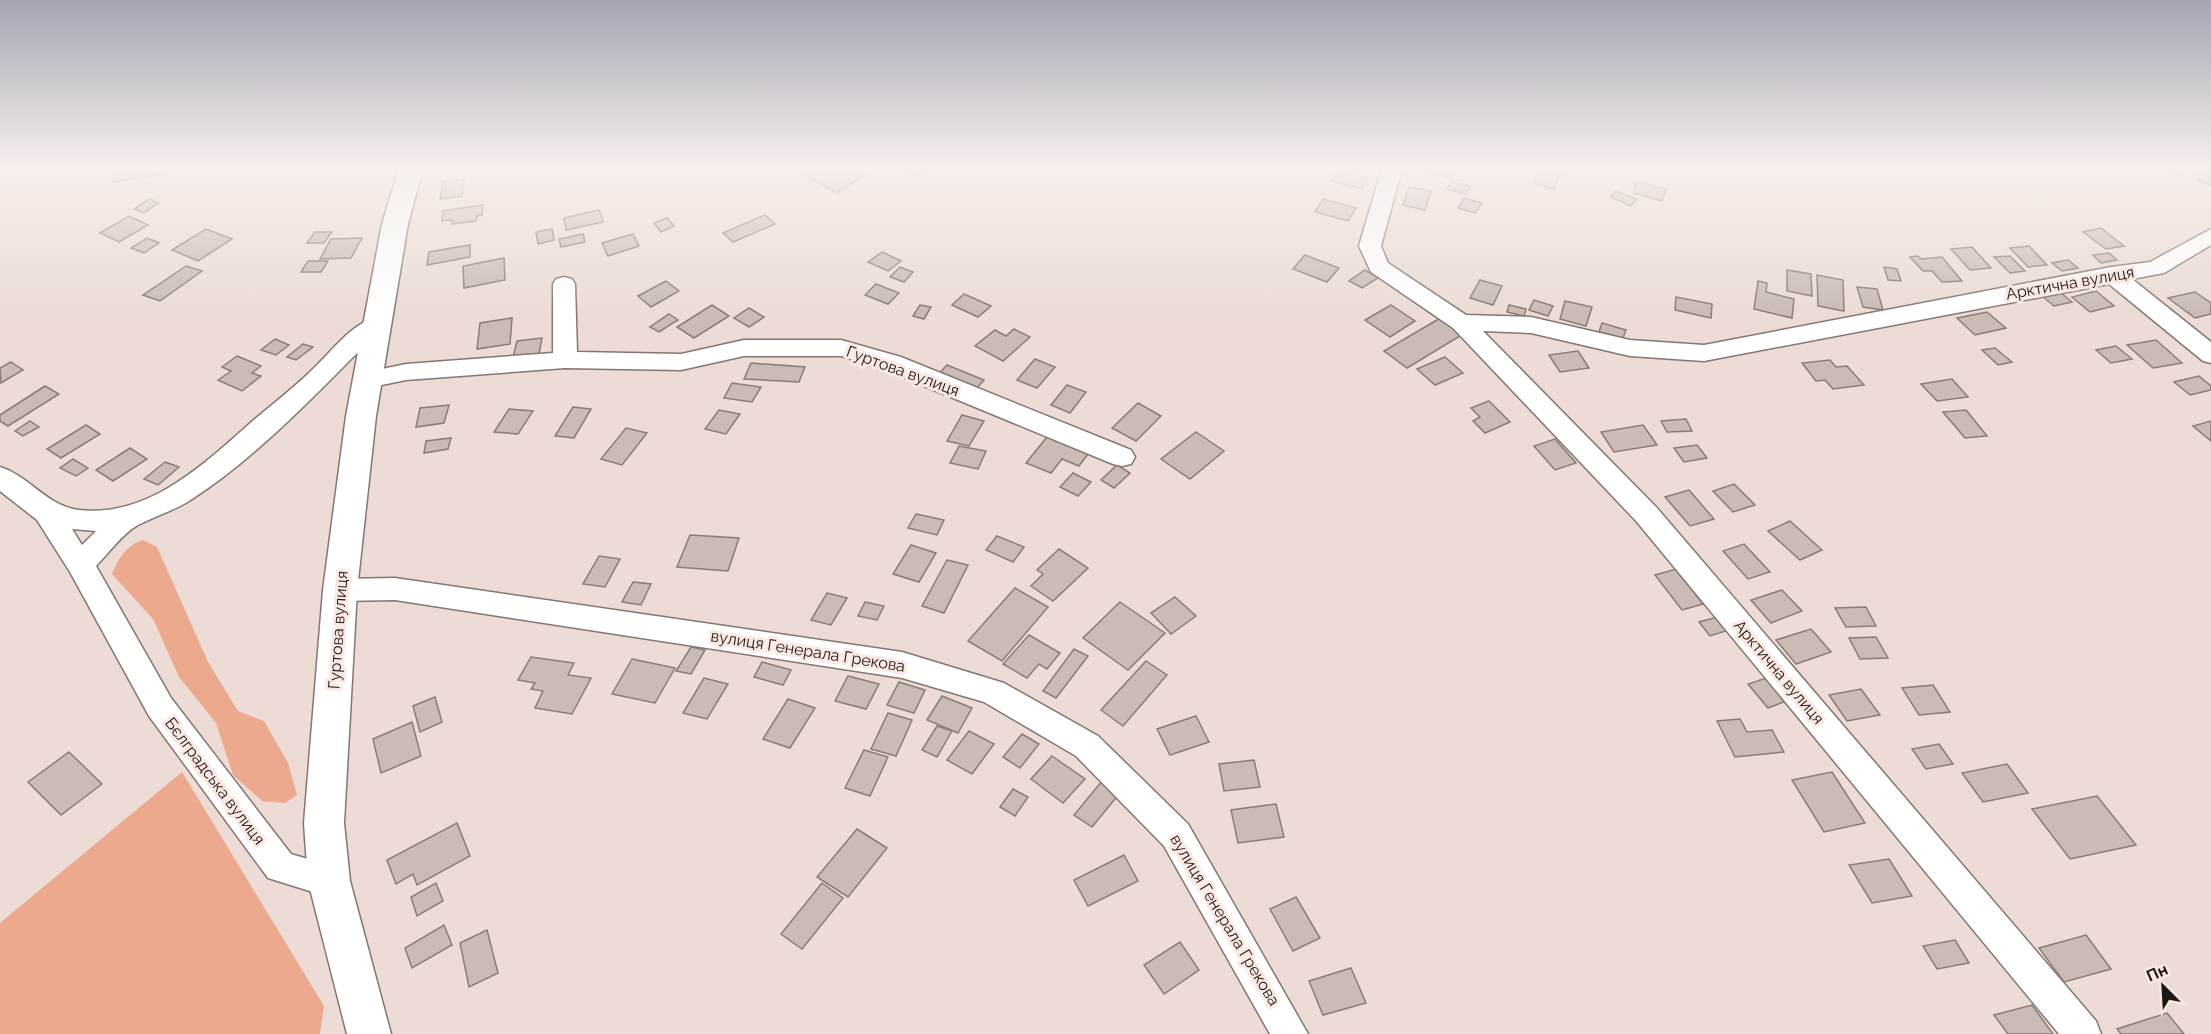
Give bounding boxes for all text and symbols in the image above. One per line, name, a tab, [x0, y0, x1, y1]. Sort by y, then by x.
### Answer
street label: Арктична вулиця	[2004, 262, 2136, 304]
street label: Гуртова вулиця	[844, 342, 962, 400]
street label: Гуртова вулиця	[324, 570, 352, 690]
street label: Арктична вулиця	[1730, 616, 1828, 728]
street label: вулиця Генерала Грекова	[709, 626, 907, 676]
street label: Бєлградська вулиця	[161, 714, 269, 848]
street label: вулиця Генерала Грекова	[1166, 831, 1284, 1009]
north arrow	[2133, 956, 2193, 1016]
text: Пн	[2144, 960, 2171, 986]

